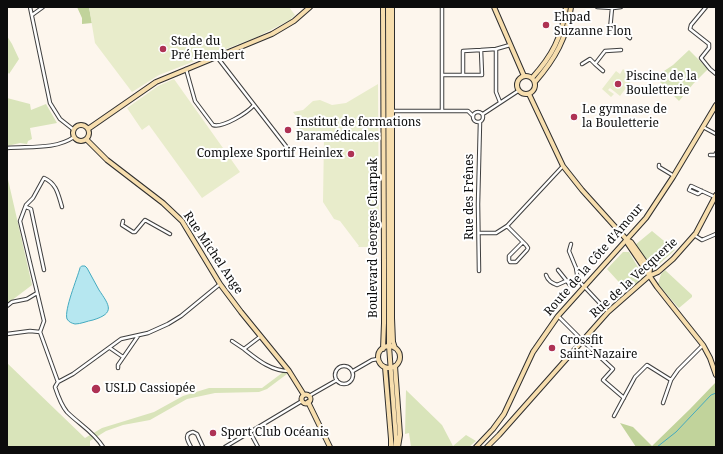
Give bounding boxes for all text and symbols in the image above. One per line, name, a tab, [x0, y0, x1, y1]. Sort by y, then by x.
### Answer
place label: Ehpad Suzanne Flon	[554, 11, 632, 39]
marker: Ehpad Suzanne Flon	[541, 20, 551, 30]
place label: Stade du Pré Hembert	[171, 35, 244, 63]
marker: Stade du Pré Hembert	[158, 44, 168, 54]
place label: Piscine de la Bouletterie	[626, 70, 697, 98]
marker: Piscine de la Bouletterie	[613, 79, 623, 89]
place label: Le gymnase de la Bouletterie	[582, 103, 667, 131]
marker: Le gymnase de la Bouletterie	[569, 112, 579, 122]
place label: Institut de formations Paramédicales	[296, 116, 421, 144]
marker: Institut de formations Paramédicales	[283, 125, 293, 135]
place label: Complexe Sportif Heinlex	[197, 147, 343, 161]
marker: Complexe Sportif Heinlex	[346, 149, 356, 159]
street label: Rue des Frênes	[463, 154, 477, 240]
street label: Boulevard Georges Charpak	[367, 158, 381, 318]
street label: Route de la Côte d'Amour	[541, 201, 647, 319]
street label: Rue Michel Ange	[180, 209, 246, 297]
street label: Rue de la Vecquerie	[587, 235, 681, 321]
place label: Crossfit Saint-Nazaire	[560, 334, 638, 362]
marker: Crossfit Saint-Nazaire	[547, 343, 557, 353]
place label: USLD Cassiopée	[105, 382, 195, 396]
marker: USLD Cassiopée	[90, 383, 102, 395]
place label: Sport Club Océanis	[221, 426, 329, 440]
marker: Sport Club Océanis	[208, 428, 218, 438]

